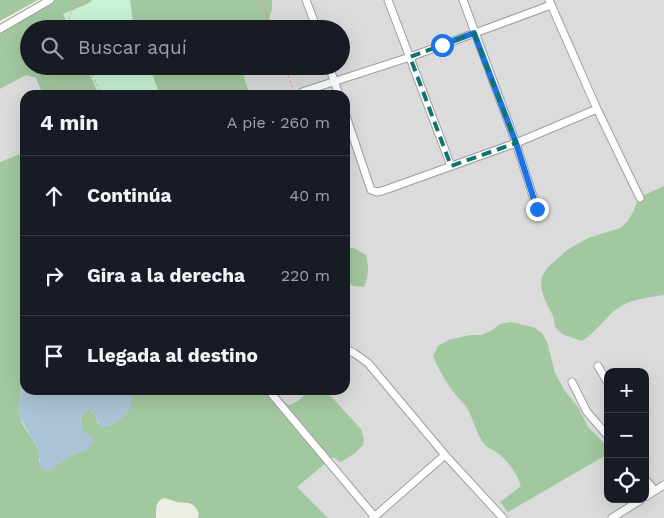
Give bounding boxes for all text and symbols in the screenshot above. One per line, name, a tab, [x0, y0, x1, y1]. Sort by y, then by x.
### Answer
search box	[20, 20, 350, 75]
icon: search	[38, 34, 66, 62]
route start	[431, 34, 454, 57]
text: Buscar aquí	[78, 36, 187, 59]
text: 4 min	[40, 110, 98, 135]
text: A pie · 260 m	[227, 113, 330, 132]
icon: ahead	[40, 182, 68, 210]
text: Continúa	[87, 184, 171, 207]
text: 40 m	[290, 186, 330, 205]
route end	[526, 198, 549, 221]
icon: right	[40, 262, 68, 290]
text: Gira a la derecha	[87, 264, 245, 287]
text: 220 m	[281, 266, 330, 285]
icon: arrive	[40, 342, 68, 370]
text: Llegada al destino	[87, 344, 258, 367]
map controls	[604, 368, 649, 503]
button: +	[604, 368, 649, 413]
button: −	[604, 413, 649, 458]
button: locate	[604, 458, 649, 503]

